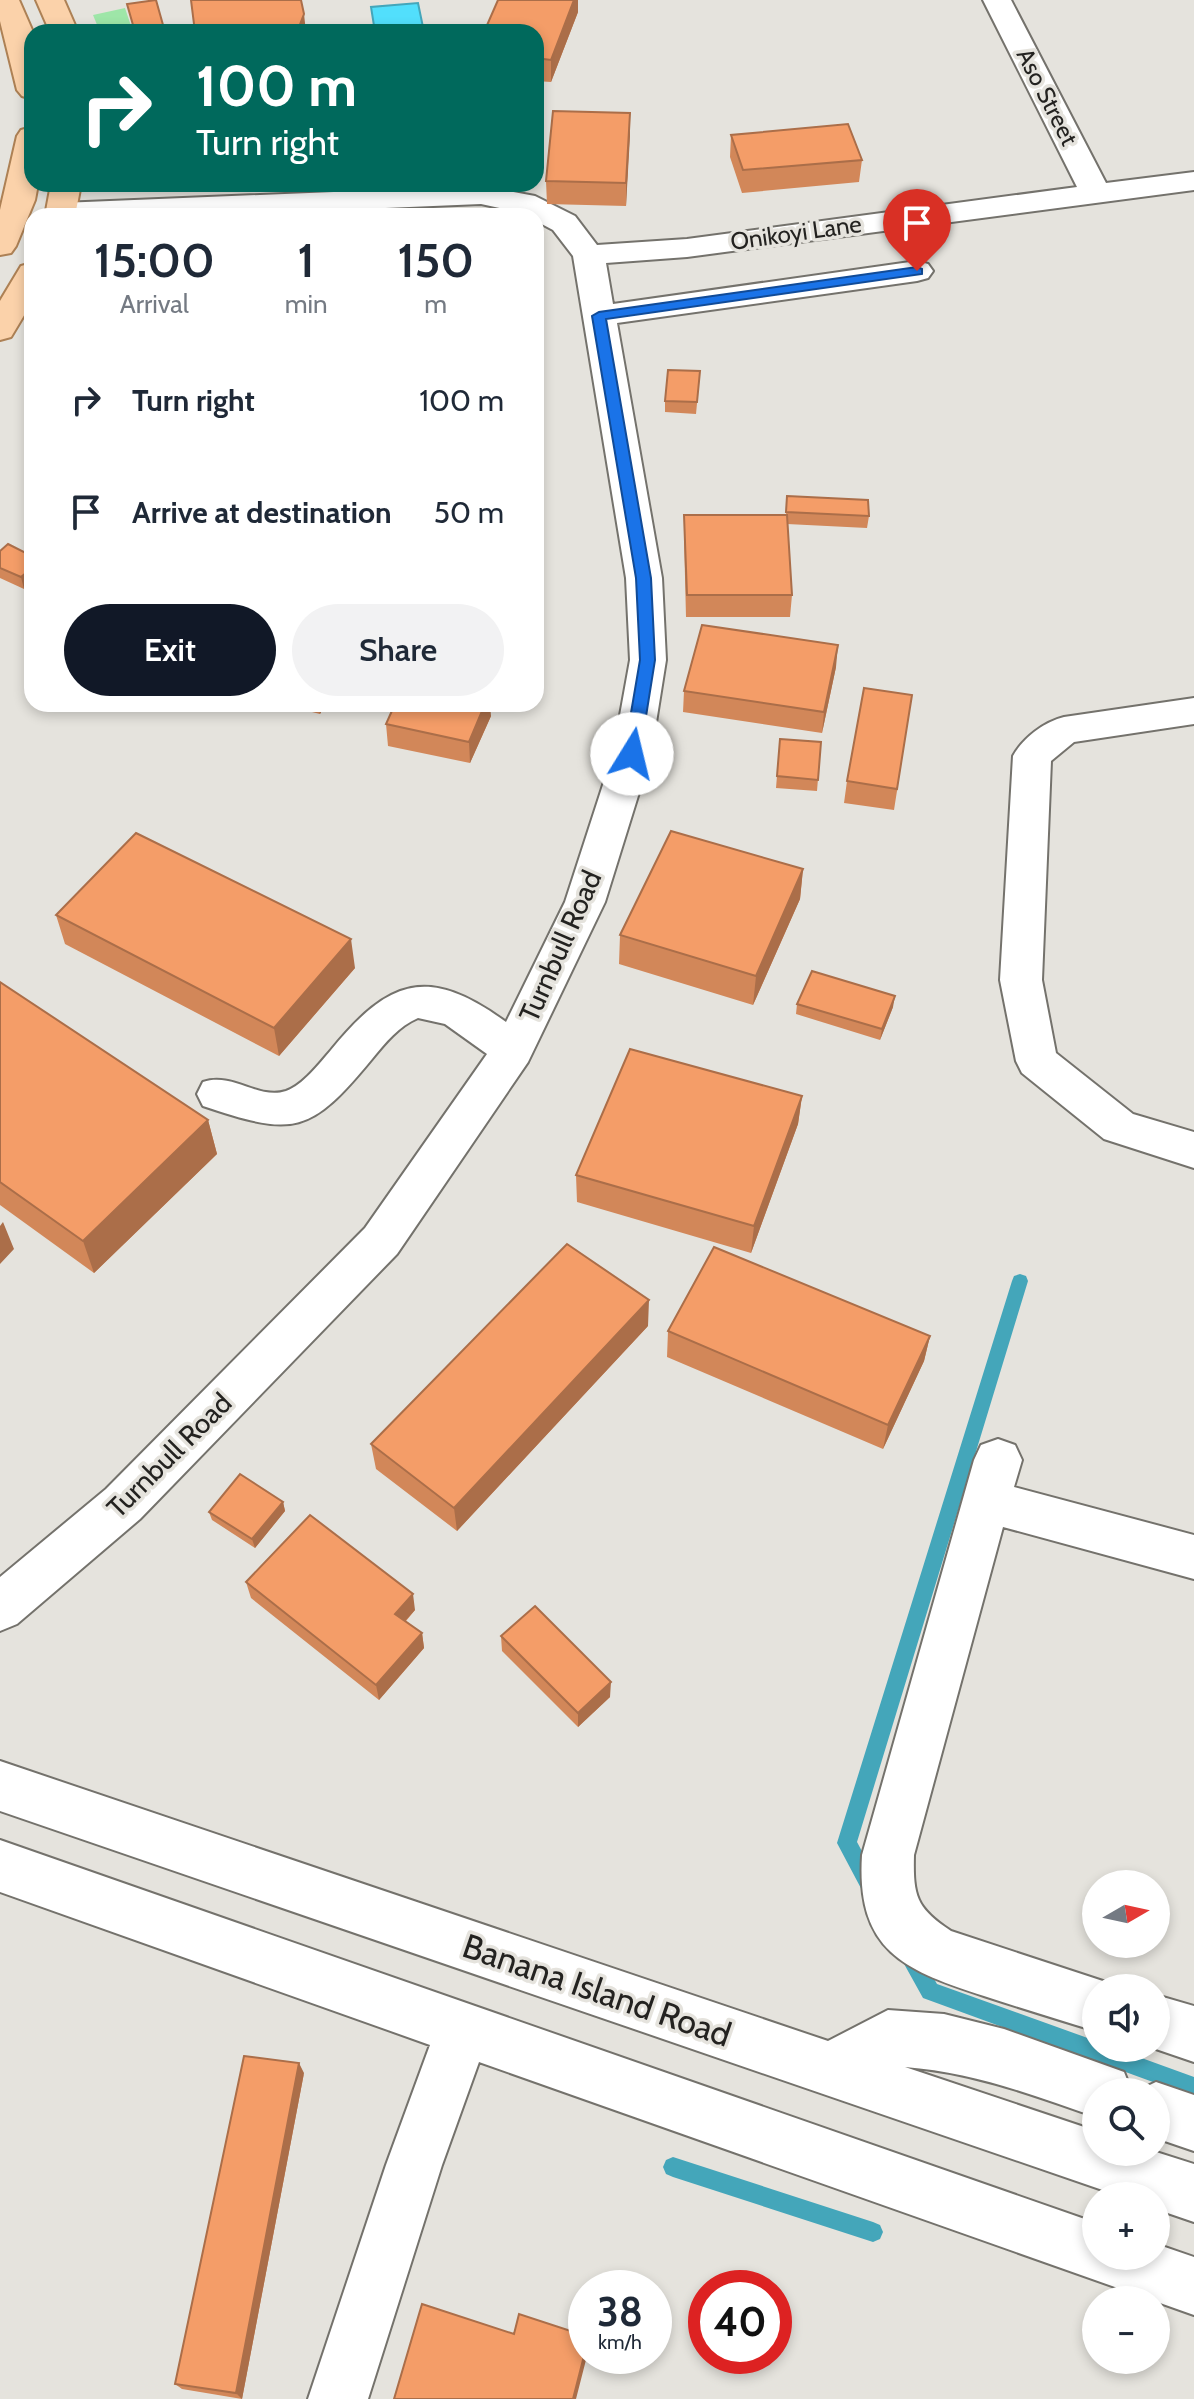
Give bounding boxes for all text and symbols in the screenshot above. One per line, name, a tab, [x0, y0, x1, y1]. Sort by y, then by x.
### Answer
street label: Aso Street	[1011, 43, 1084, 150]
text: 100 m	[196, 52, 357, 120]
icon: right	[64, 56, 168, 160]
text: Turn right	[196, 120, 339, 164]
pin	[883, 189, 951, 271]
icon: arrive	[895, 201, 939, 245]
street label: Onikoyi Lane	[729, 209, 863, 256]
text: 15:00	[94, 231, 215, 289]
text: 1	[298, 231, 315, 289]
text: 150	[397, 231, 474, 289]
text: Arrival	[120, 288, 189, 320]
text: min	[285, 288, 328, 320]
text: m	[424, 288, 447, 320]
icon: right	[64, 378, 108, 422]
text: Turn right	[132, 382, 255, 419]
text: 100 m	[419, 382, 504, 419]
icon: arrive	[64, 490, 108, 534]
text: Arrive at destination	[132, 494, 392, 531]
text: 50 m	[434, 494, 504, 531]
button: Exit	[64, 604, 276, 696]
button: Share	[292, 604, 504, 696]
position arrow	[590, 712, 674, 796]
street label: Turnbull Road	[511, 865, 609, 1027]
street label: Turnbull Road	[100, 1386, 238, 1524]
north arrow	[1082, 1870, 1170, 1958]
map controls	[1082, 1870, 1170, 2374]
street label: Banana Island Road	[457, 1924, 737, 2056]
button: sound	[1082, 1974, 1170, 2062]
button: search	[1082, 2078, 1170, 2166]
button: +	[1082, 2182, 1170, 2270]
speed limit sign: 40	[688, 2270, 792, 2374]
button: −	[1082, 2286, 1170, 2374]
text: 38	[597, 2287, 643, 2336]
text: km/h	[598, 2330, 642, 2354]

